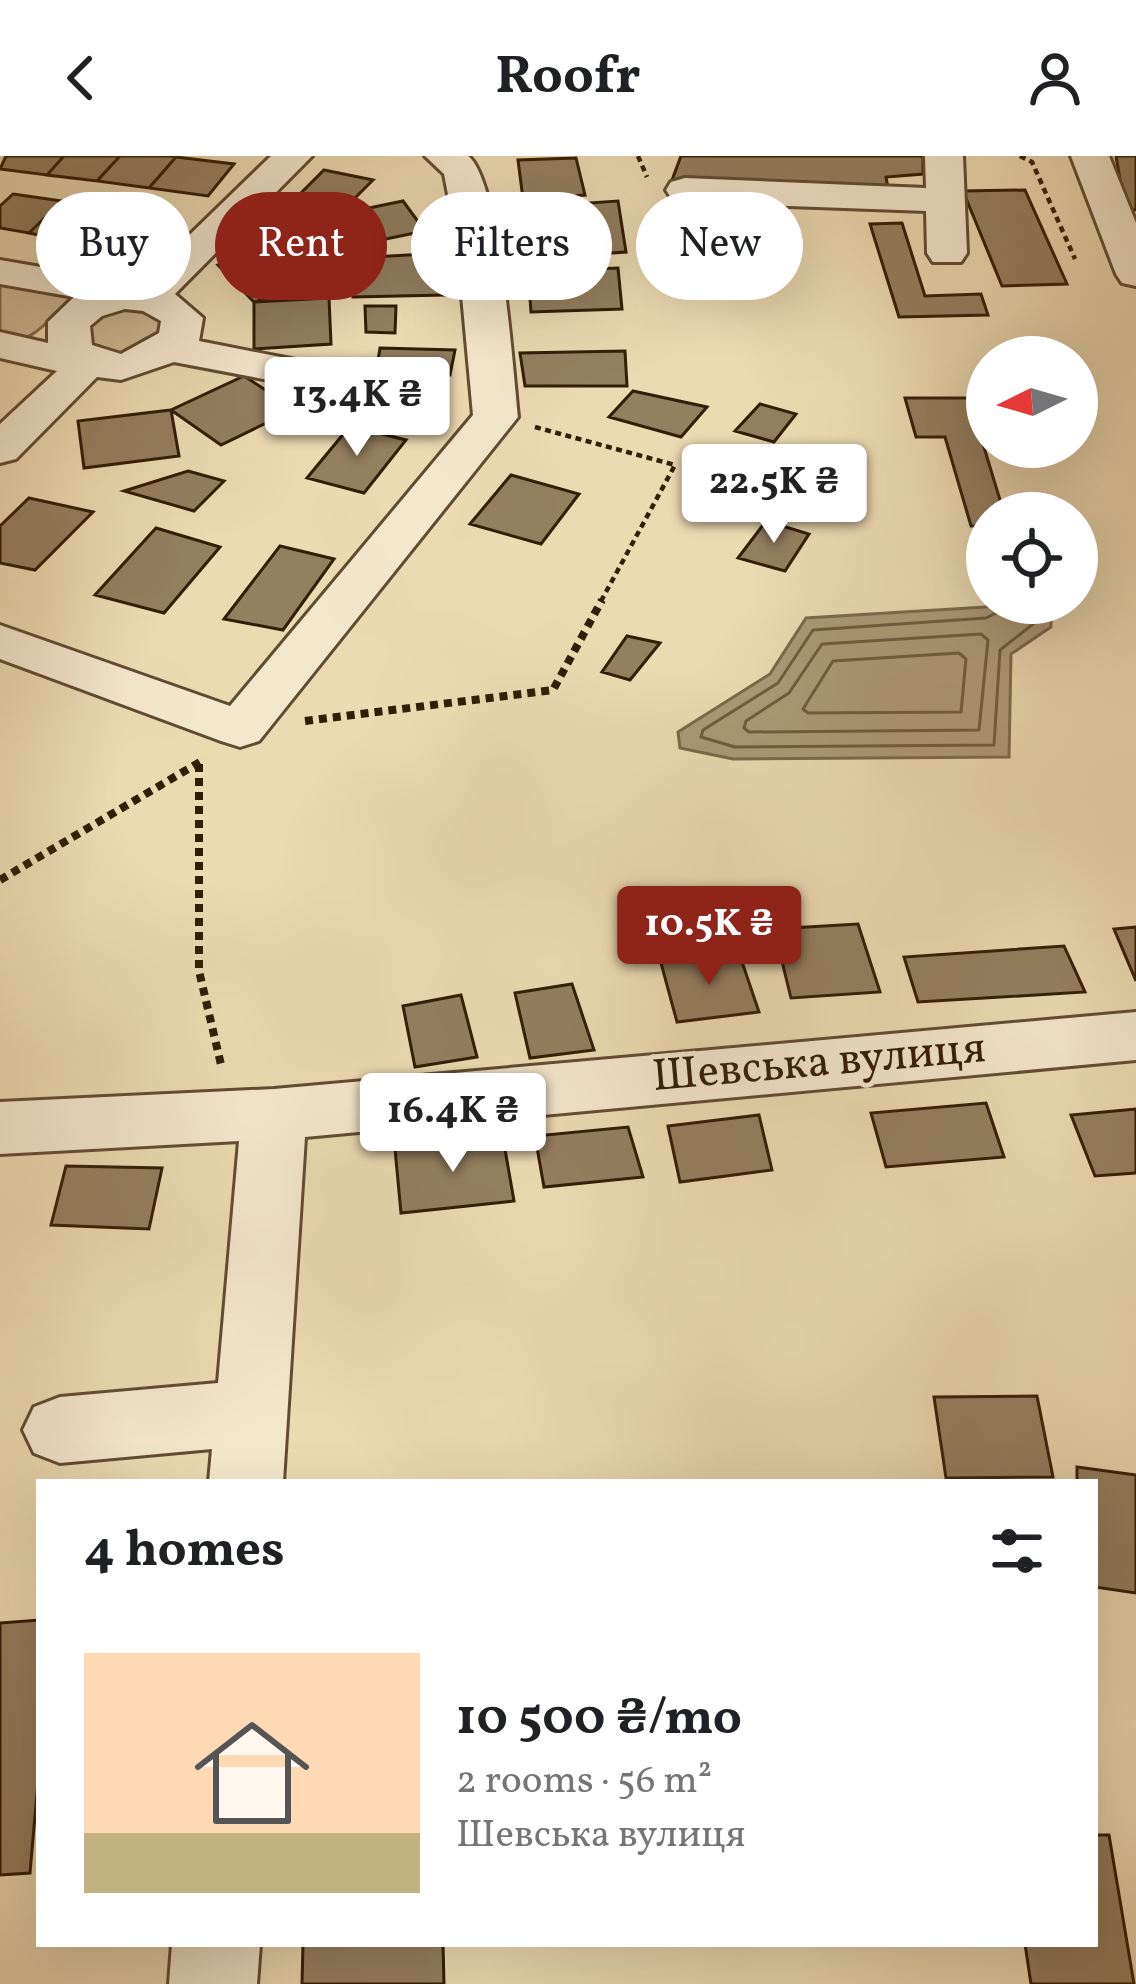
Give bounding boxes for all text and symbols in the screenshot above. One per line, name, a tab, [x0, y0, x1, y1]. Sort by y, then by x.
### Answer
text: Roofr	[495, 41, 641, 116]
icon: back	[48, 45, 114, 111]
icon: person	[1022, 45, 1088, 111]
chip: Buy	[36, 192, 191, 300]
chip: Rent	[215, 192, 387, 300]
chip: Filters	[411, 192, 612, 300]
chip: New	[636, 192, 803, 300]
north arrow	[966, 336, 1098, 468]
map controls	[966, 336, 1098, 624]
pin: 13.4K ₴	[246, 357, 468, 459]
text: 13.4K ₴	[292, 369, 422, 423]
pin: 22.5K ₴	[663, 444, 885, 546]
text: 22.5K ₴	[709, 456, 839, 510]
button: locate	[966, 492, 1098, 624]
pin: 10.5K ₴	[598, 886, 820, 988]
text: 10.5K ₴	[644, 898, 774, 952]
street label: Шевська вулиця	[650, 1018, 988, 1110]
pin: 16.4K ₴	[342, 1073, 564, 1175]
text: 16.4K ₴	[387, 1085, 519, 1139]
text: 4 homes	[84, 1516, 285, 1587]
icon: filters	[984, 1518, 1050, 1584]
text: 10 500 ₴/mo	[456, 1684, 742, 1755]
icon: home	[180, 1701, 324, 1845]
text: 2 rooms · 56 m²	[456, 1755, 712, 1809]
text: Шевська вулиця	[456, 1809, 746, 1863]

